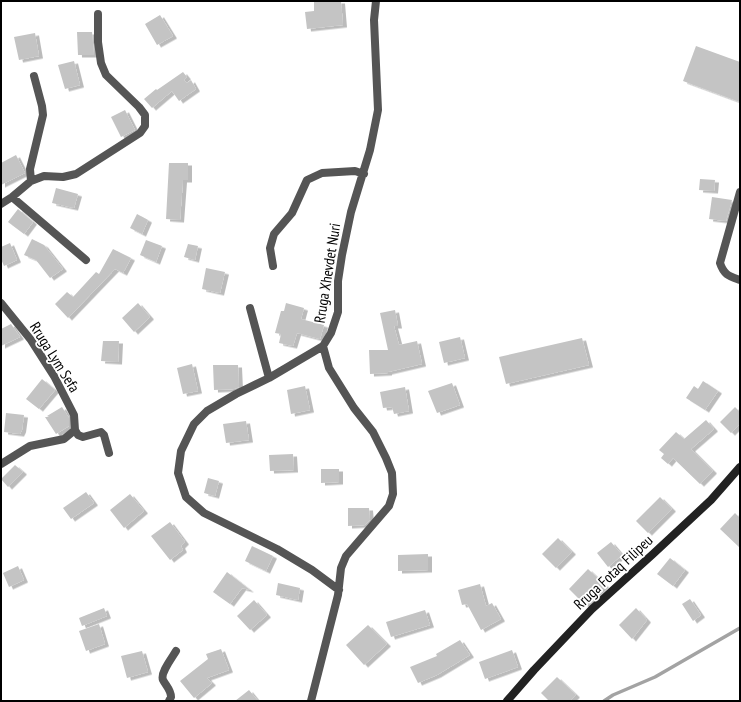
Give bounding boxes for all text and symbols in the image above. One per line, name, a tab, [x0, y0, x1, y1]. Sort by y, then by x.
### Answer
street label: Rruga Xhevdet Nuri	[310, 222, 344, 324]
street label: Rruga Lym Sefa	[26, 318, 84, 396]
street label: Rruga Fotaq Filipeu	[569, 530, 657, 614]

